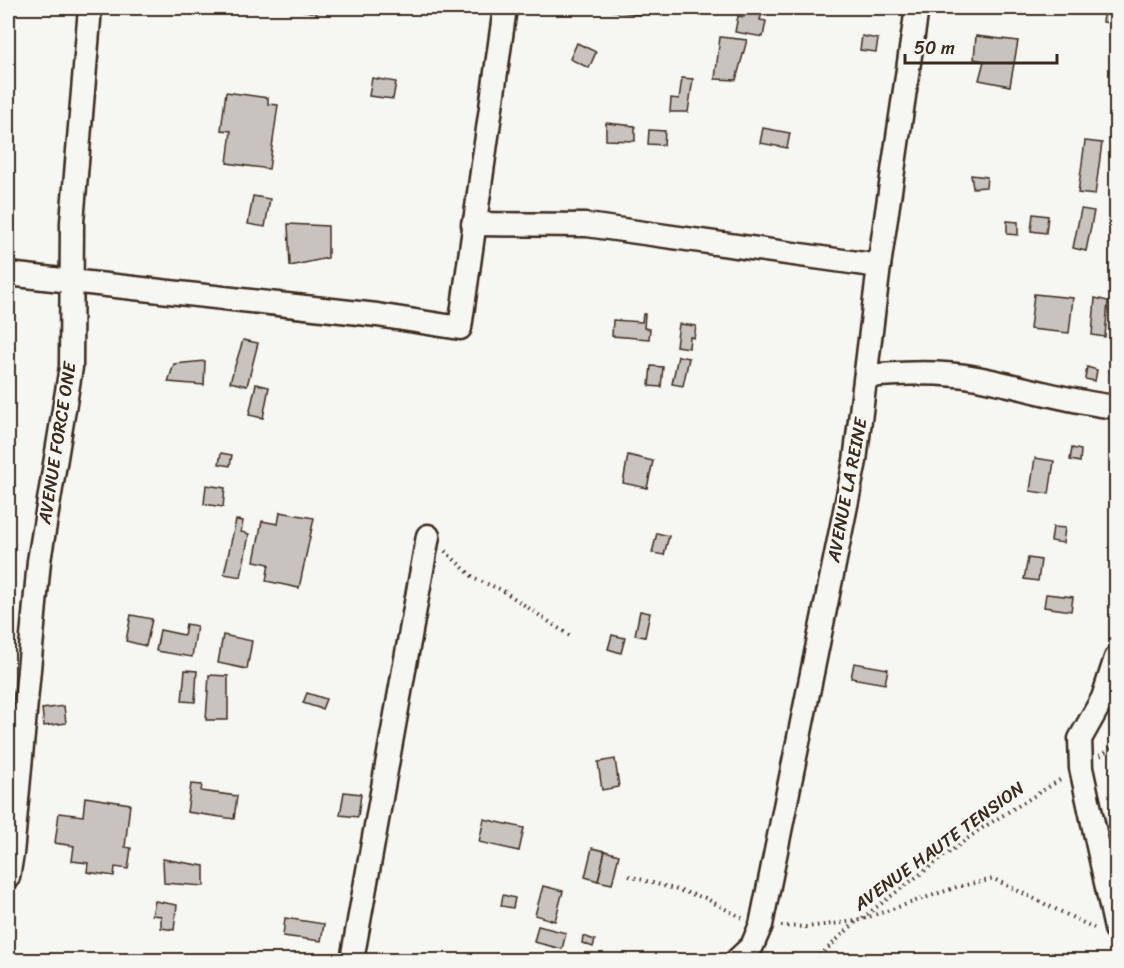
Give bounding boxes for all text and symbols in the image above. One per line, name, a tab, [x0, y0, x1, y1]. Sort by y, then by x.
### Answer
scale bar	[905, 27, 1056, 65]
text: 50 m	[914, 32, 955, 64]
street label: AVENUE FORCE ONE	[28, 359, 86, 527]
street label: AVENUE LA REINE	[817, 414, 877, 566]
street label: AVENUE HAUTE TENSION	[846, 773, 1032, 920]

